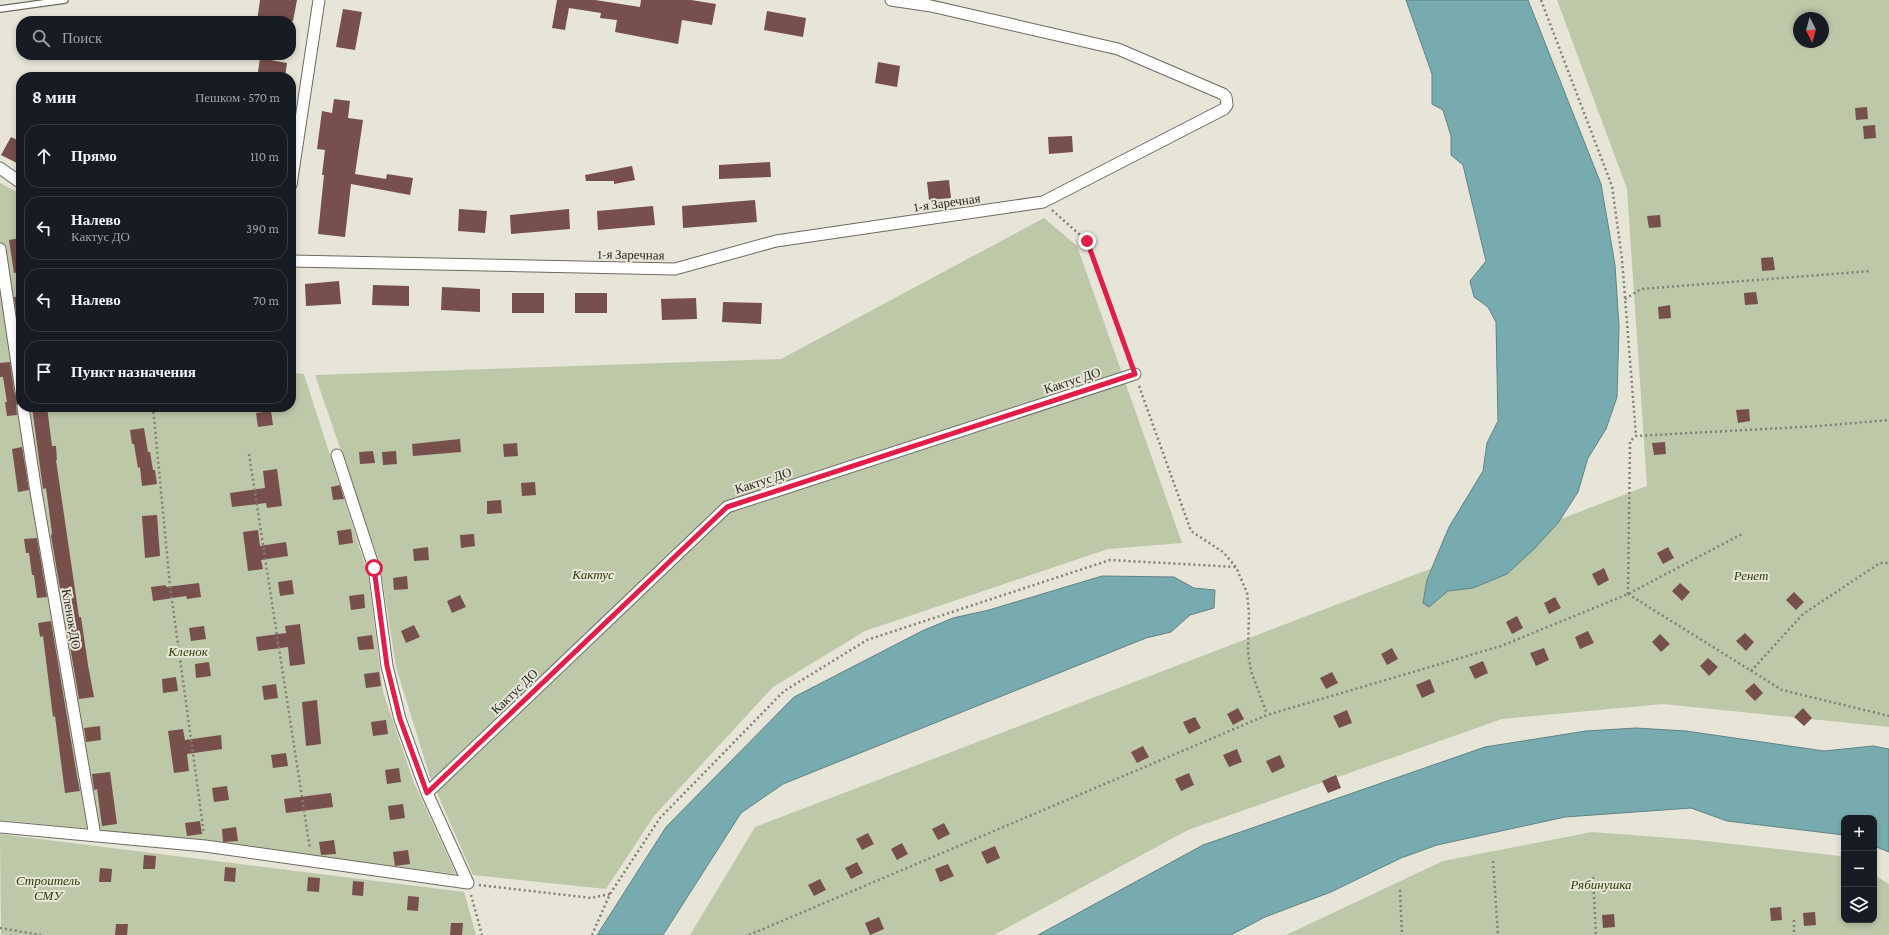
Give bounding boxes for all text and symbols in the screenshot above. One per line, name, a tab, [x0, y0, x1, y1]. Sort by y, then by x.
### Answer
north arrow	[1793, 12, 1829, 48]
search box	[16, 16, 296, 60]
icon: search	[30, 27, 52, 49]
text: Поиск	[62, 30, 102, 46]
text: 8 мин	[32, 88, 76, 107]
text: Пешком · 570 m	[195, 90, 280, 105]
icon: ahead	[33, 145, 55, 167]
text: Прямо	[71, 148, 117, 164]
text: 110 m	[250, 149, 279, 164]
street label: 1-я Заречная	[913, 190, 981, 215]
text: Налево	[71, 212, 121, 228]
icon: left	[33, 217, 55, 239]
text: 390 m	[246, 221, 279, 236]
text: Кактус ДО	[71, 229, 130, 244]
route end	[1078, 232, 1096, 250]
street label: 1-я Заречная	[597, 246, 665, 263]
icon: left	[33, 289, 55, 311]
text: Налево	[71, 292, 121, 308]
text: 70 m	[253, 293, 279, 308]
icon: arrive	[33, 361, 55, 383]
text: Пункт назначения	[71, 364, 196, 380]
street label: Кактус ДО	[1042, 364, 1102, 397]
street label: Кактус ДО	[733, 464, 793, 497]
route start	[365, 559, 383, 577]
park label: Кактус	[571, 567, 614, 582]
park label: Ренет	[1733, 568, 1768, 583]
street label: Кленок ДО	[59, 588, 84, 651]
park label: Кленок	[167, 644, 209, 659]
street label: Кактус ДО	[488, 666, 541, 717]
map controls	[1841, 815, 1877, 923]
button: +	[1841, 815, 1877, 851]
button: −	[1841, 851, 1877, 887]
park label: Строитель СМУ	[16, 873, 80, 903]
park label: Рябинушка	[1570, 877, 1632, 892]
button: layers	[1841, 887, 1877, 923]

